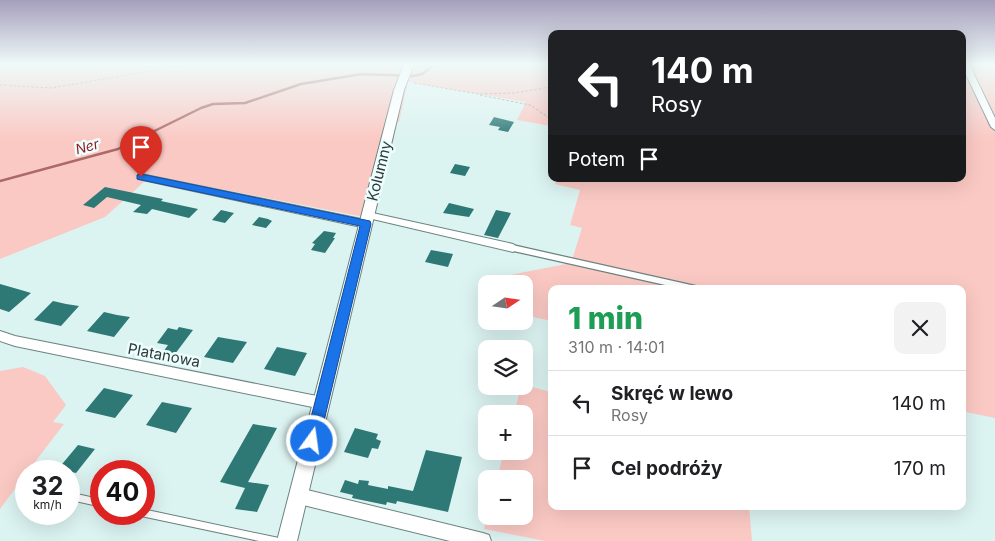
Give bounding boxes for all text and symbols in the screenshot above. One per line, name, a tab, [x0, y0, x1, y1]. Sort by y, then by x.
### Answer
text: 140 m	[651, 49, 754, 91]
icon: left	[568, 50, 633, 115]
text: Rosy	[651, 91, 702, 117]
pin	[120, 126, 162, 177]
icon: arrive	[127, 133, 155, 161]
water label: Ner	[73, 135, 101, 157]
street label: Kolumny	[362, 138, 396, 203]
icon: arrive	[635, 145, 663, 173]
text: Potem	[568, 148, 625, 171]
north arrow	[478, 275, 532, 330]
map controls	[478, 275, 533, 525]
text: 1 min	[568, 300, 643, 336]
button: close	[894, 302, 946, 354]
text: 310 m · 14:01	[568, 337, 665, 357]
street label: Platanowa	[126, 339, 202, 371]
button: layers	[478, 340, 533, 395]
text: Skręć w lewo	[611, 382, 733, 405]
icon: left	[568, 389, 596, 417]
text: 140 m	[892, 392, 946, 415]
button: +	[478, 405, 533, 460]
text: Rosy	[611, 405, 648, 425]
position arrow	[285, 414, 337, 466]
icon: arrive	[568, 454, 596, 482]
text: Cel podróży	[611, 457, 723, 480]
text: 170 m	[894, 457, 946, 480]
speed limit sign: 40	[90, 460, 155, 525]
button: −	[478, 470, 533, 525]
text: 32	[32, 471, 63, 501]
text: km/h	[33, 497, 62, 512]

